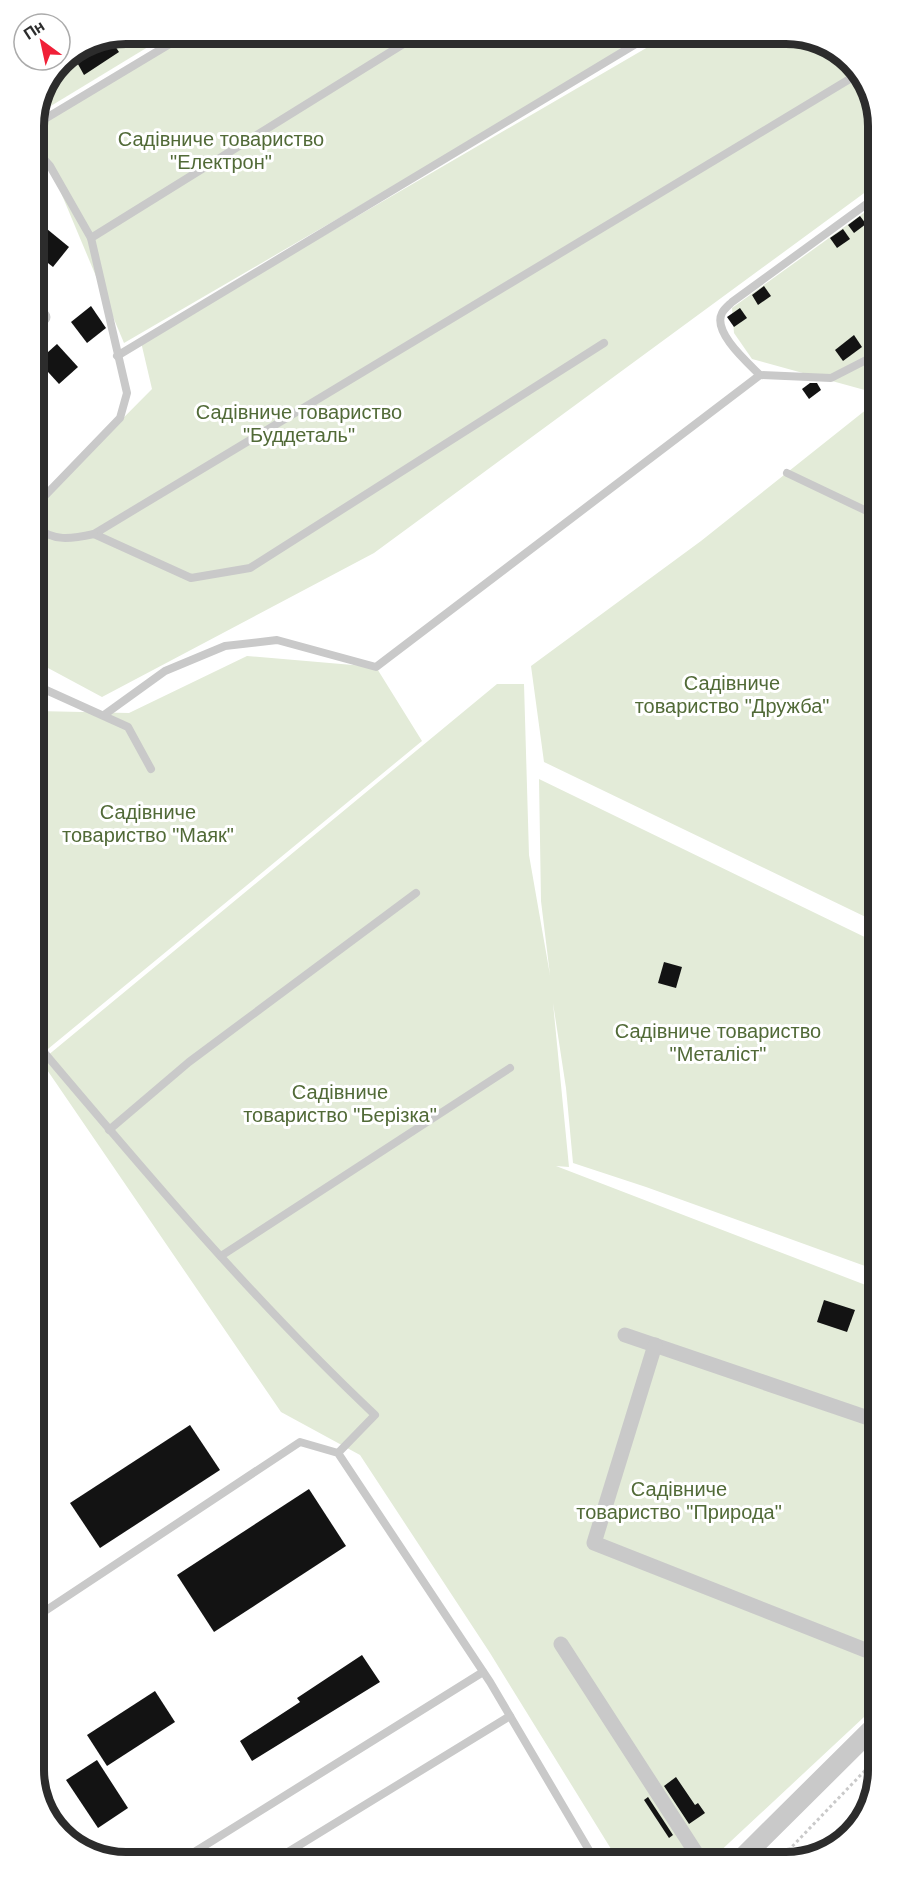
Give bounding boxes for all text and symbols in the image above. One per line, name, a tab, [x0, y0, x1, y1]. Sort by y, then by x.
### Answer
north arrow	[12, 12, 72, 72]
text: Пн	[21, 17, 48, 43]
park label: Садівниче товариство "Електрон"	[118, 128, 324, 173]
park label: Садівниче товариство "Буддеталь"	[196, 401, 402, 446]
park label: Садівниче товариство "Дружба"	[635, 672, 829, 717]
park label: Садівниче товариство "Маяк"	[62, 801, 234, 846]
park label: Садівниче товариство "Металіст"	[615, 1020, 821, 1065]
park label: Садівниче товариство "Берізка"	[243, 1081, 437, 1126]
park label: Садівниче товариство "Природа"	[576, 1478, 782, 1523]

